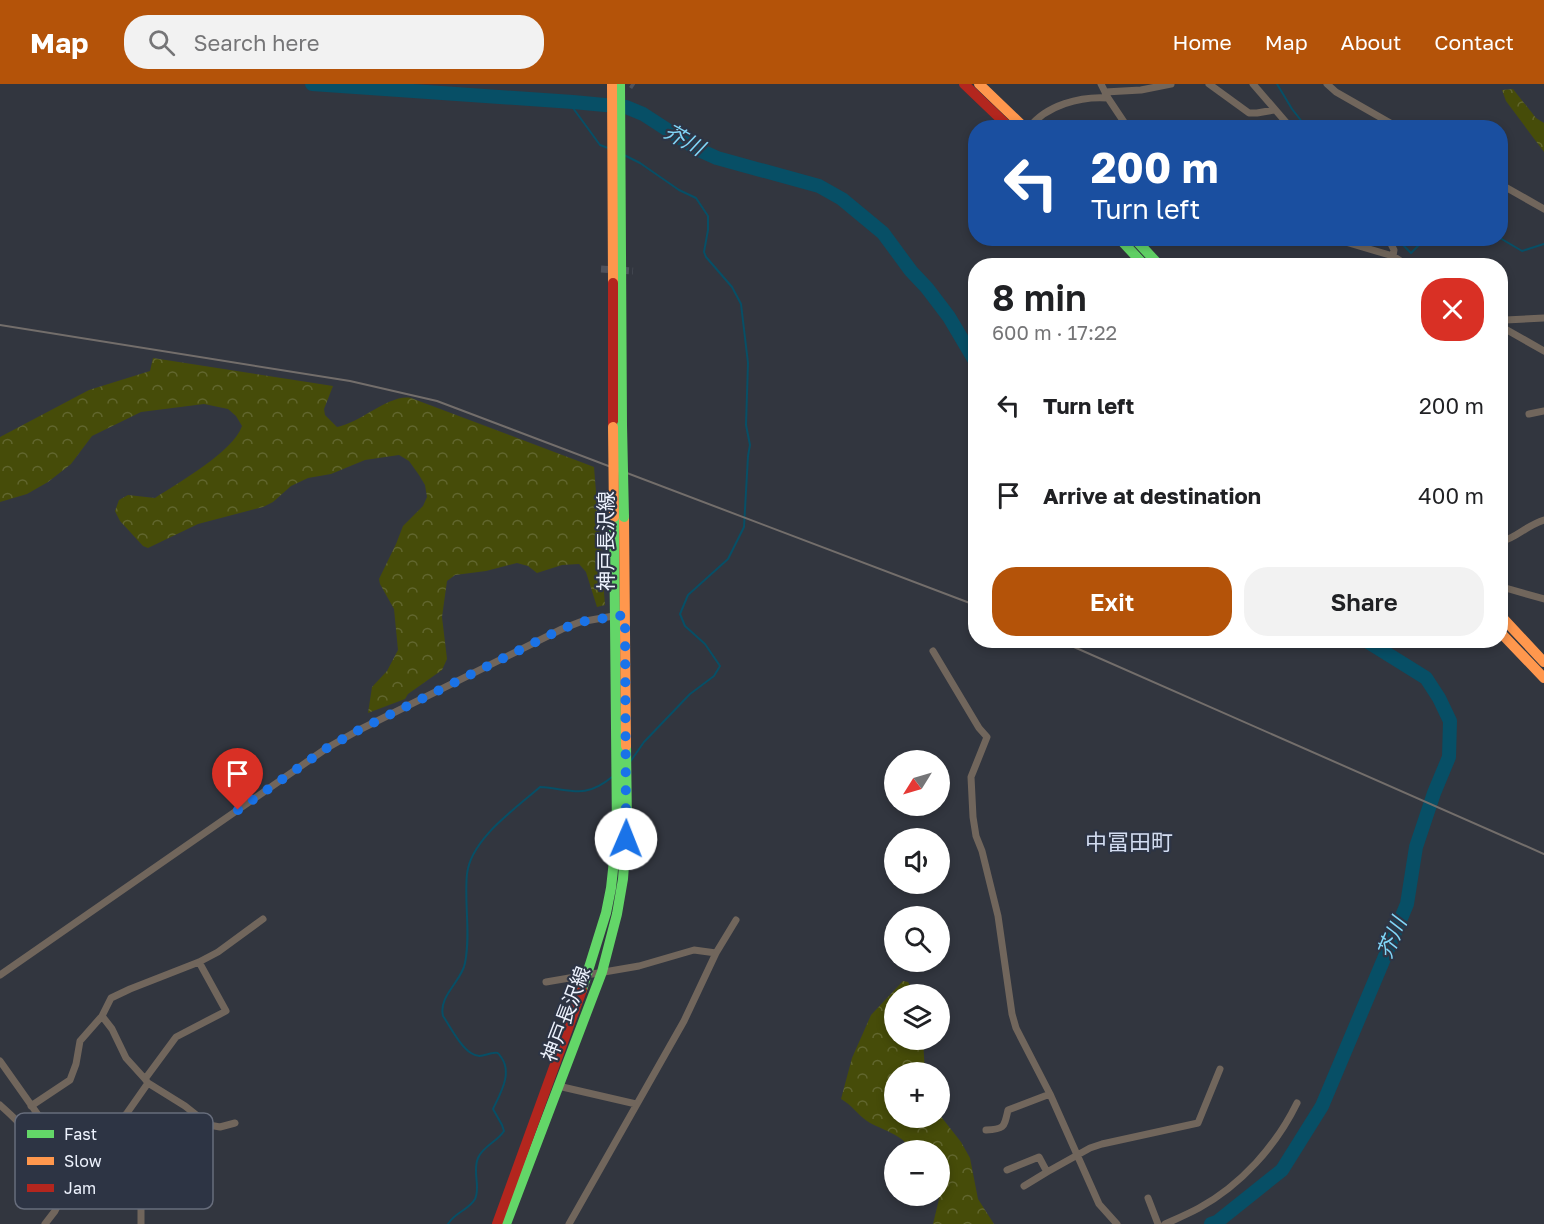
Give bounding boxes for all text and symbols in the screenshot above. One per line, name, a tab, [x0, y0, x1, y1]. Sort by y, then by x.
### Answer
search box	[124, 15, 544, 69]
text: Map	[30, 26, 88, 59]
icon: search	[145, 26, 178, 59]
text: Search here	[193, 29, 319, 56]
text: Home	[1172, 29, 1232, 55]
text: Map	[1265, 29, 1308, 55]
text: About	[1341, 29, 1401, 55]
text: Contact	[1434, 29, 1514, 55]
water label: 芥川	[660, 118, 711, 162]
text: 200 m	[1091, 142, 1218, 192]
icon: left	[992, 144, 1070, 222]
text: Turn left	[1091, 193, 1200, 225]
text: 8 min	[992, 276, 1087, 319]
button: close	[1421, 278, 1484, 341]
text: 600 m · 17:22	[992, 320, 1117, 344]
icon: left	[992, 389, 1025, 422]
text: Turn left	[1043, 392, 1134, 419]
text: 200 m	[1419, 392, 1484, 419]
icon: arrive	[992, 479, 1025, 512]
text: Arrive at destination	[1043, 482, 1261, 509]
text: 400 m	[1418, 482, 1484, 509]
street label: 神戸長沢線	[593, 491, 617, 591]
button: Exit	[992, 567, 1232, 636]
button: Share	[1244, 567, 1484, 636]
pin	[212, 748, 263, 810]
north arrow	[884, 750, 950, 816]
map controls	[884, 750, 950, 1206]
icon: arrive	[221, 757, 254, 790]
position arrow	[594, 807, 658, 871]
button: sound	[884, 828, 950, 894]
district label: 中冨田町	[1085, 828, 1173, 855]
button: search	[884, 906, 950, 972]
water label: 芥川	[1371, 911, 1412, 962]
street label: 神戸長沢線	[536, 963, 594, 1065]
button: layers	[884, 984, 950, 1050]
button: +	[884, 1062, 950, 1128]
legend	[15, 1113, 213, 1209]
text: Fast	[64, 1124, 97, 1144]
button: −	[884, 1140, 950, 1206]
text: Slow	[64, 1151, 102, 1171]
text: Jam	[64, 1178, 96, 1198]

